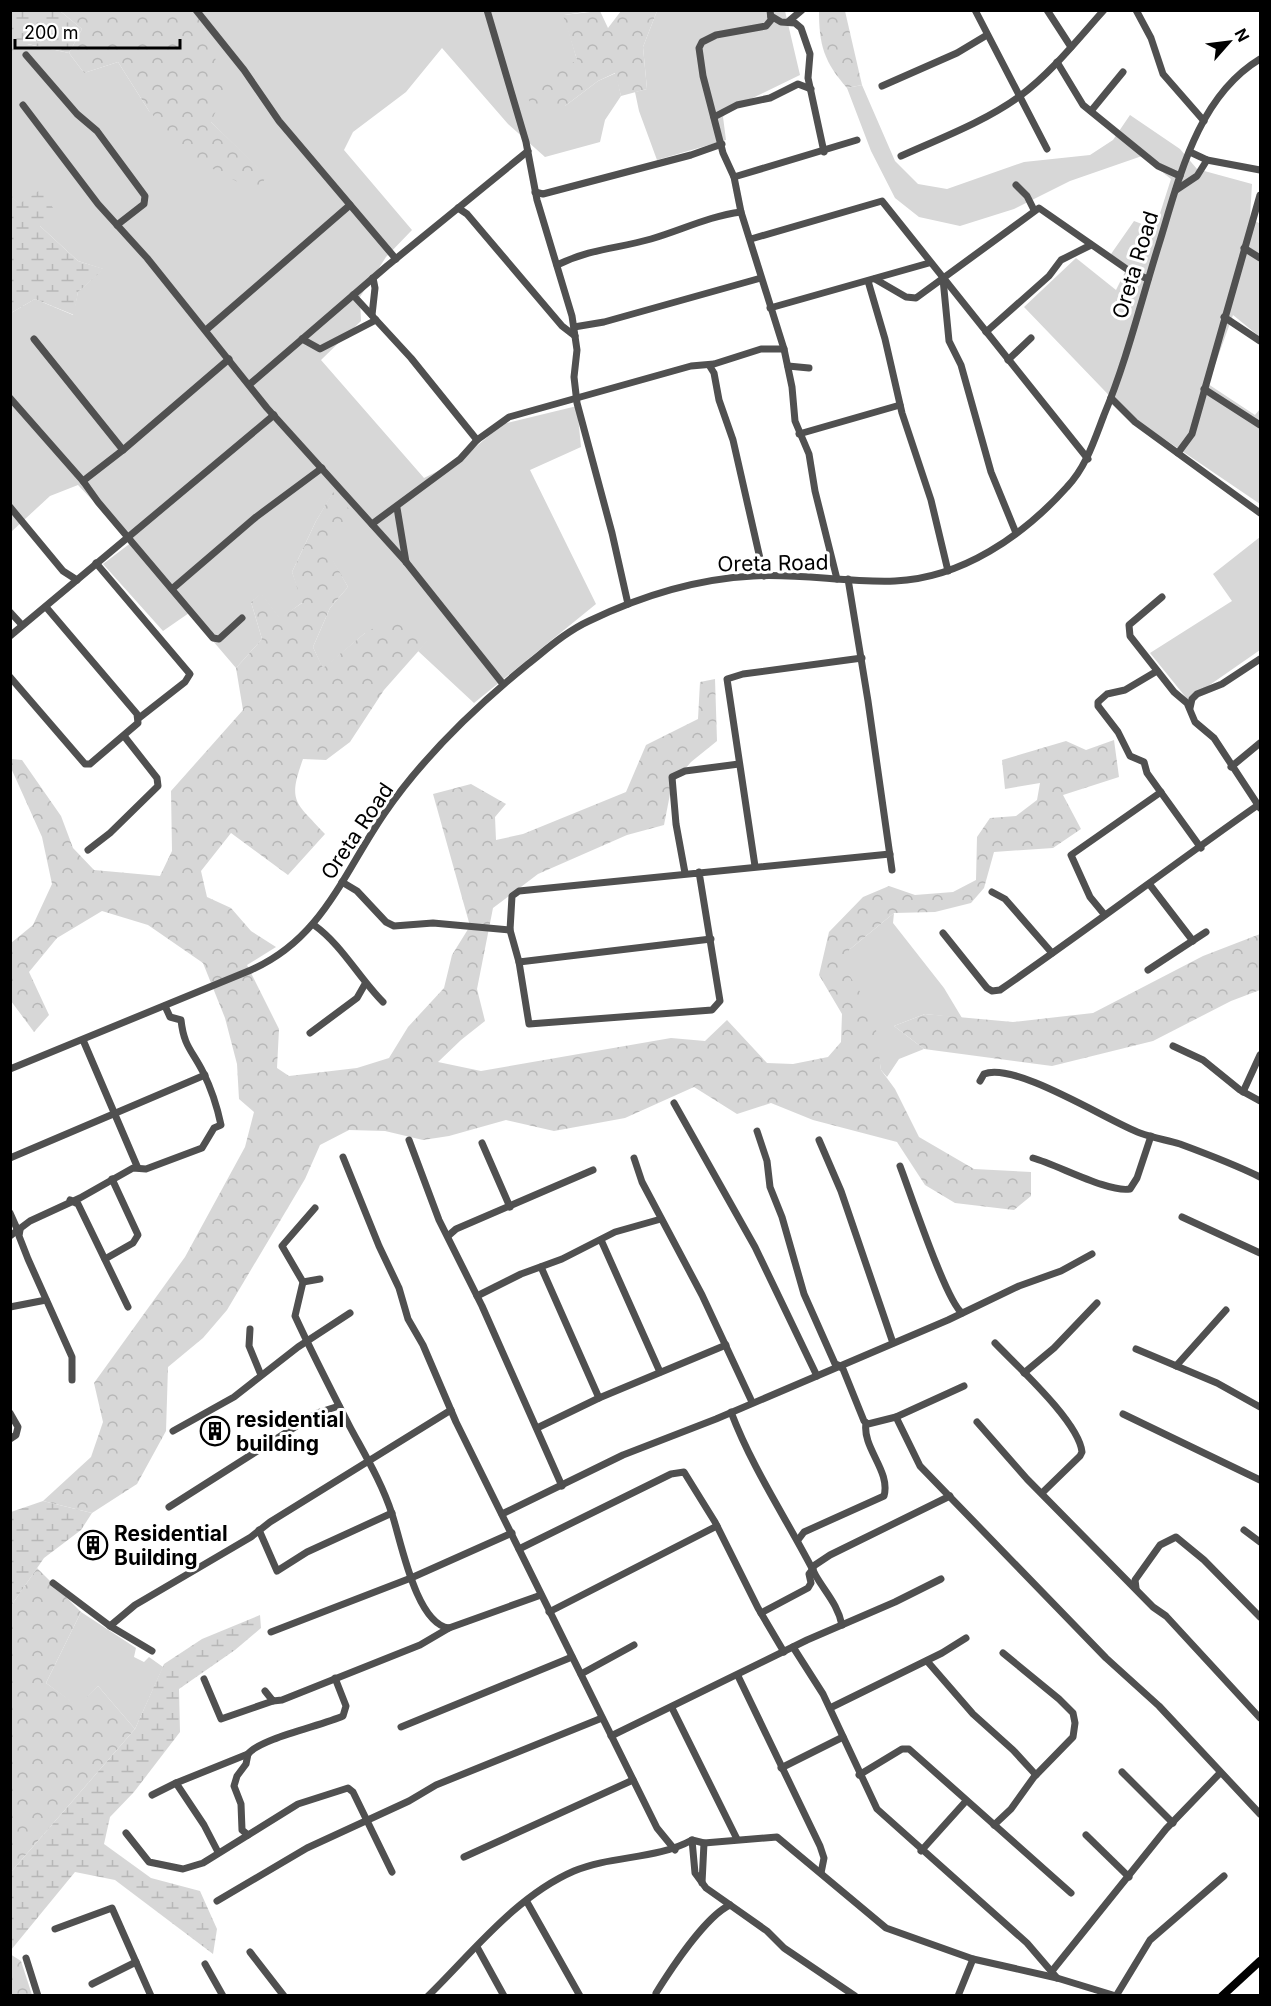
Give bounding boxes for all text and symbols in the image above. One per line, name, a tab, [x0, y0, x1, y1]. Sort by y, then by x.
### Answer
scale bar	[15, 12, 180, 50]
north arrow	[1199, 12, 1259, 72]
text: 200 m	[24, 22, 79, 43]
text: N	[1231, 25, 1254, 45]
street label: Oreta Road	[1107, 208, 1163, 322]
street label: Oreta Road	[717, 550, 829, 576]
street label: Oreta Road	[316, 778, 398, 884]
place label: residential building	[236, 1407, 344, 1456]
building icon: residential building	[199, 1415, 231, 1447]
place label: Residential Building	[114, 1521, 228, 1570]
building icon: Residential Building	[77, 1529, 109, 1561]

